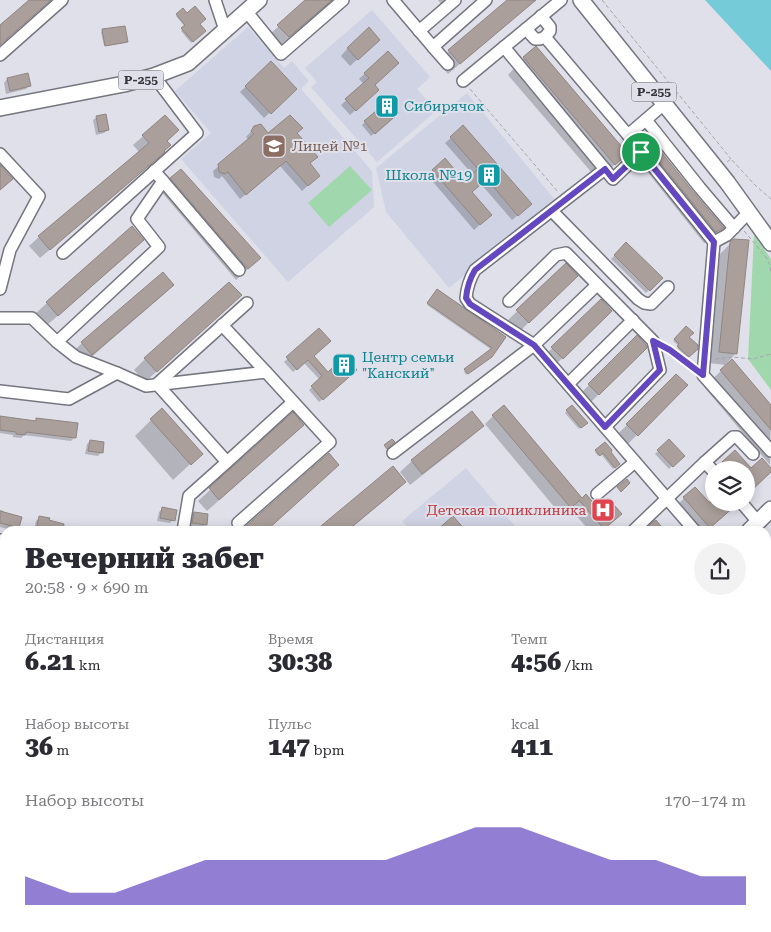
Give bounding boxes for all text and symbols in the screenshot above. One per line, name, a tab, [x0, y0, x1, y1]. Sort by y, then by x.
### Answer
road number: Р-255	[118, 70, 164, 90]
road number: Р-255	[632, 82, 676, 101]
building icon: Сибирячок	[374, 93, 400, 119]
place label: Сибирячок	[404, 98, 485, 114]
pin	[620, 131, 662, 173]
school or university icon: Лицей №1	[261, 133, 287, 159]
place label: Лицей №1	[292, 138, 368, 154]
icon: arrive	[627, 138, 655, 166]
building icon: Школа №19	[476, 162, 502, 188]
place label: Школа №19	[386, 167, 472, 183]
place label: Центр семьи "Канский"	[362, 349, 454, 381]
building icon: Центр семьи "Канский"	[331, 352, 357, 378]
map controls	[705, 461, 755, 511]
button: layers	[705, 461, 755, 511]
hospital icon: Детская поликлиника	[590, 497, 616, 523]
place label: Детская поликлиника	[427, 502, 586, 518]
text: Вечерний забег	[25, 542, 264, 575]
button: share	[694, 543, 746, 595]
text: 20:58 · 9 × 690 m	[25, 578, 149, 597]
text: Дистанция	[25, 631, 104, 647]
text: Время	[268, 631, 314, 647]
text: Темп	[511, 631, 547, 647]
text: 6.21	[25, 647, 75, 676]
text: 30:38	[268, 647, 332, 676]
text: 4:56	[511, 647, 561, 676]
text: km	[75, 657, 101, 673]
text: /km	[561, 657, 593, 673]
text: Набор высоты	[25, 716, 129, 732]
text: Пульс	[268, 716, 312, 732]
text: kcal	[511, 716, 539, 732]
text: 36	[25, 732, 53, 761]
text: 147	[268, 732, 310, 761]
text: 411	[511, 732, 553, 761]
text: m	[53, 742, 69, 758]
text: bpm	[310, 742, 345, 758]
text: Набор высоты	[25, 791, 144, 810]
text: 170–174 m	[664, 791, 746, 810]

